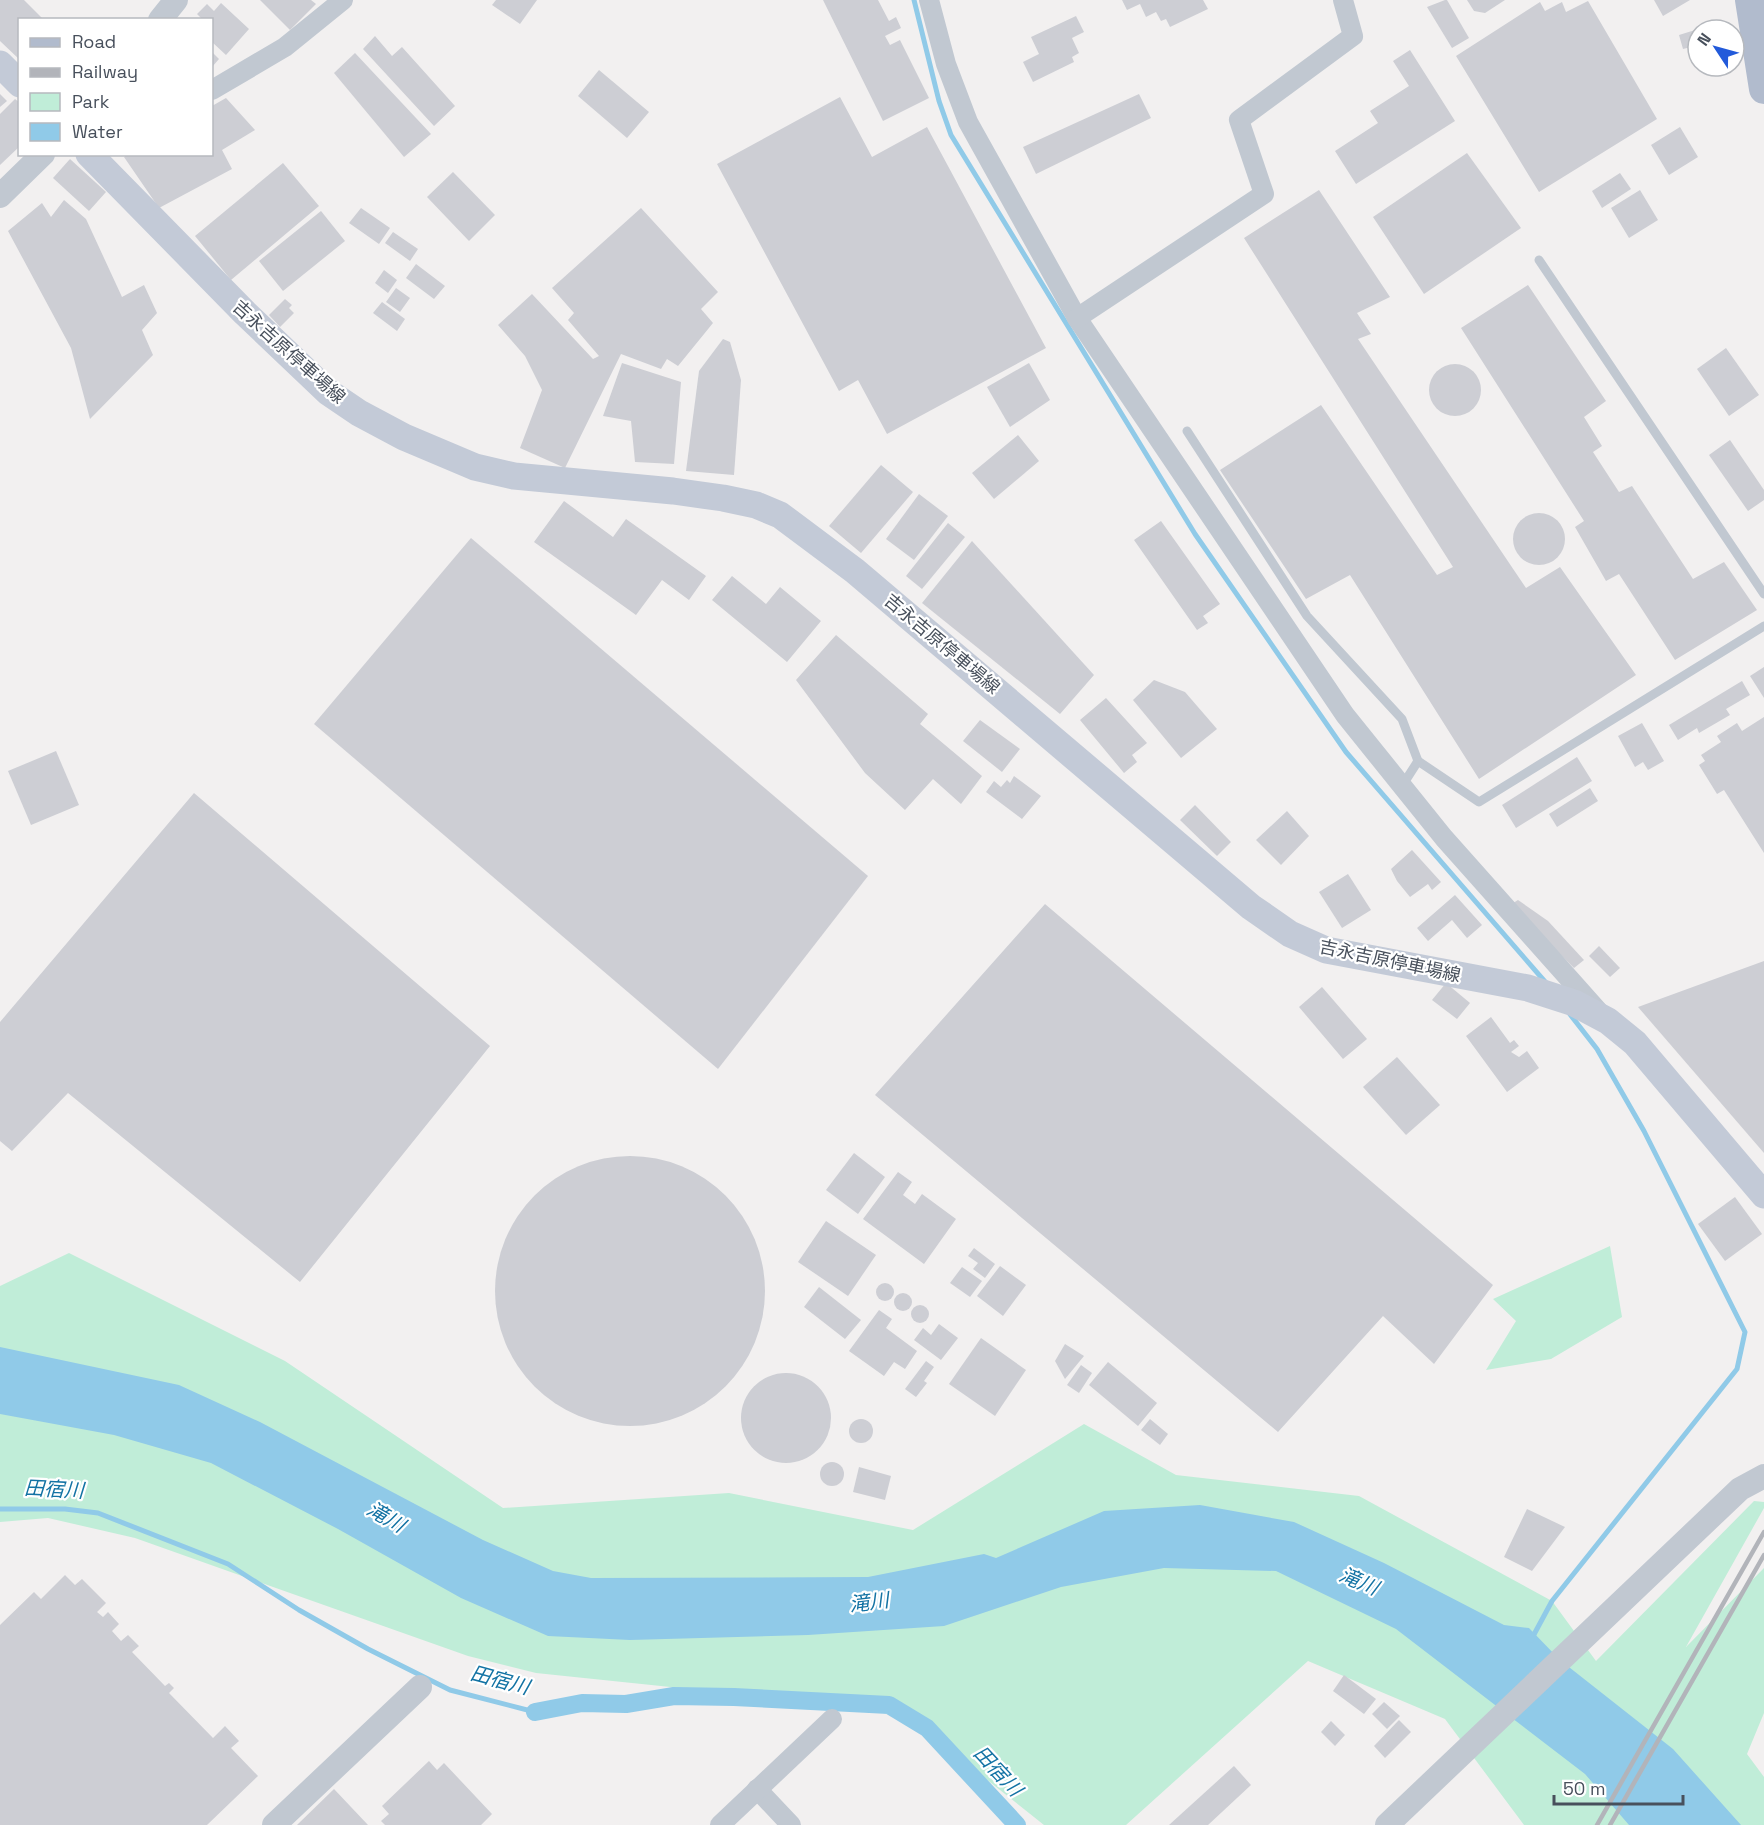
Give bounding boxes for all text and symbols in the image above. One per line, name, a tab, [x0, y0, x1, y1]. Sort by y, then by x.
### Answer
legend	[18, 18, 213, 156]
north arrow	[1686, 18, 1746, 78]
text: N	[1693, 29, 1716, 50]
text: Road	[72, 30, 116, 53]
text: Railway	[72, 60, 138, 83]
text: Park	[72, 90, 110, 113]
text: Water	[72, 120, 123, 143]
street label: 吉永吉原停車場線	[228, 295, 351, 408]
street label: 吉永吉原停車場線	[880, 589, 1005, 699]
street label: 吉永吉原停車場線	[1317, 934, 1463, 987]
water label: 田宿川	[23, 1474, 87, 1504]
water label: 滝川	[362, 1496, 412, 1539]
water label: 滝川	[1336, 1561, 1384, 1602]
water label: 滝川	[848, 1586, 892, 1617]
water label: 田宿川	[468, 1660, 534, 1701]
water label: 田宿川	[968, 1740, 1029, 1803]
scale bar	[1554, 1768, 1683, 1806]
text: 50 m	[1563, 1777, 1605, 1800]

